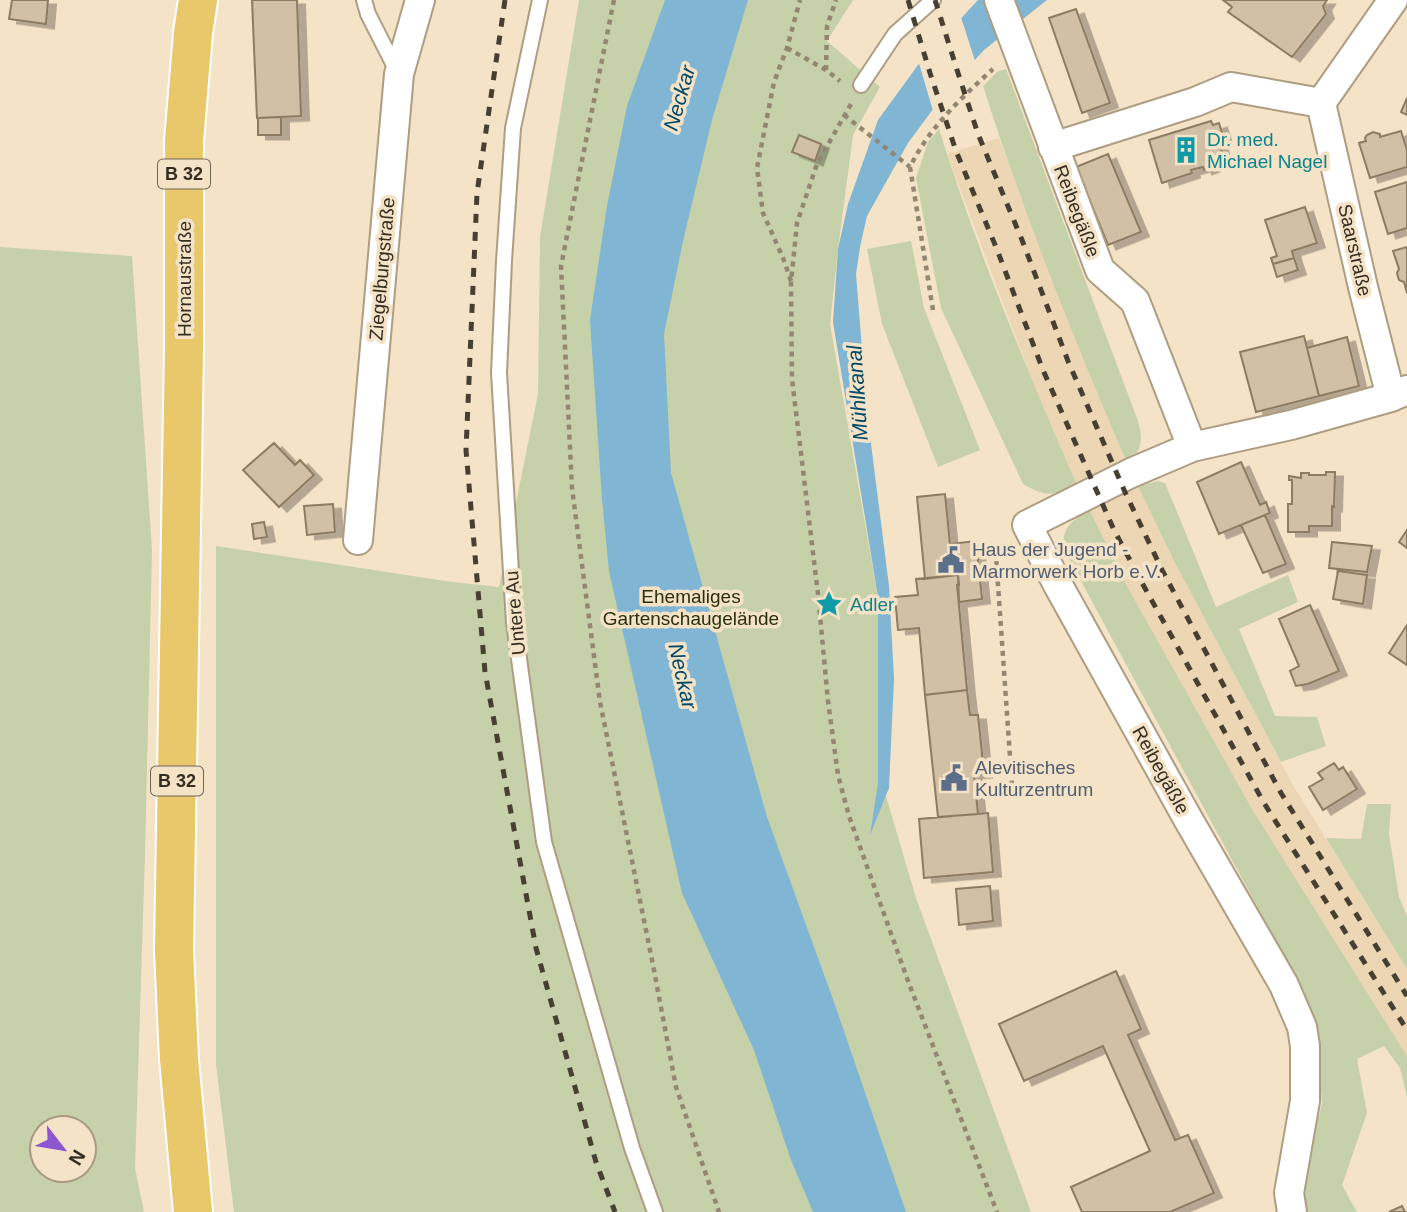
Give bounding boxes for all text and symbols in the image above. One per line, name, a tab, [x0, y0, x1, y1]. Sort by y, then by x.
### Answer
water label: Neckar	[659, 62, 699, 133]
place label: Dr. med. Michael Nagel	[1207, 129, 1327, 172]
building icon: Dr. med. Michael Nagel	[1171, 135, 1201, 165]
road number: B 32	[158, 160, 210, 188]
street label: Reibegäßle	[1050, 162, 1104, 260]
street label: Ziegelburgstraße	[365, 197, 399, 341]
street label: Saarstraße	[1334, 202, 1376, 298]
street label: Hornaustraße	[174, 221, 195, 337]
water label: Mühlkanal	[842, 343, 872, 442]
place label: Haus der Jugend - Marmorwerk Horb e.V.	[972, 539, 1161, 582]
public building icon: Haus der Jugend - Marmorwerk Horb e.V.	[936, 545, 966, 575]
street label: Untere Au	[501, 570, 529, 656]
park label: Ehemaliges Gartenschaugelände	[603, 586, 779, 629]
place icon: Adler	[814, 589, 844, 619]
place label: Adler	[850, 594, 895, 615]
water label: Neckar	[664, 641, 702, 712]
street label: Reibegäßle	[1128, 722, 1194, 818]
place label: Alevitisches Kulturzentrum	[975, 757, 1093, 800]
public building icon: Alevitisches Kulturzentrum	[939, 763, 969, 793]
road number: B 32	[151, 766, 203, 796]
north arrow	[28, 1114, 98, 1184]
text: N	[65, 1146, 90, 1169]

